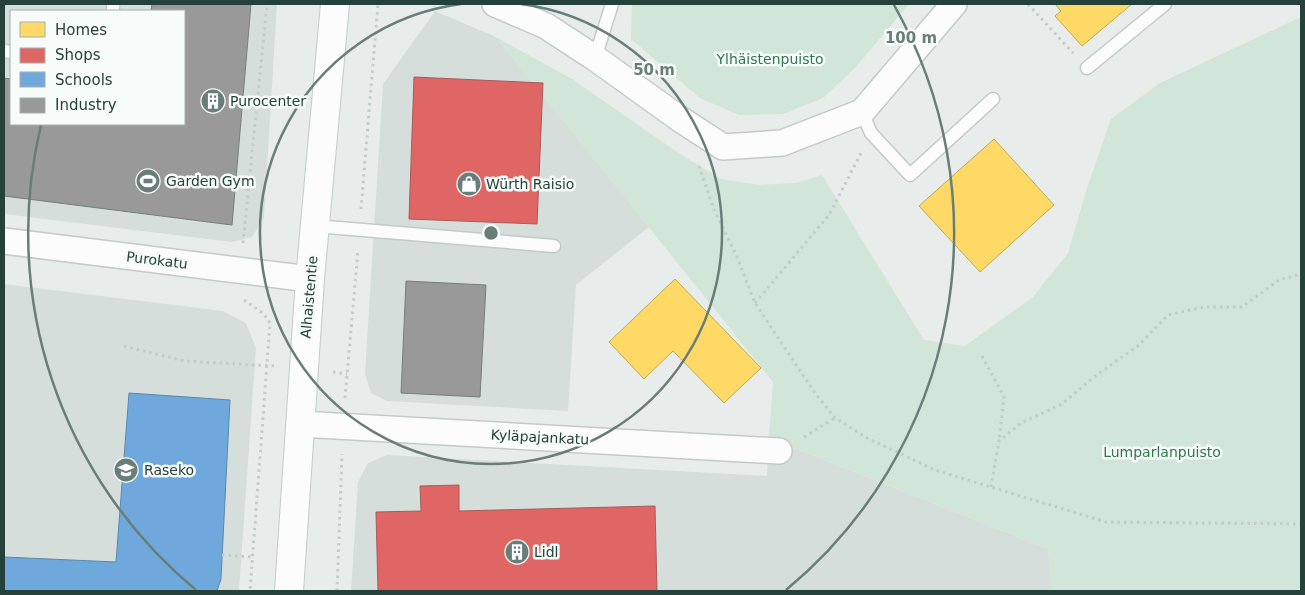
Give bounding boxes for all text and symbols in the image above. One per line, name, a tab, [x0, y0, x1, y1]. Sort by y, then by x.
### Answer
legend	[10, 10, 185, 125]
text: Homes	[55, 21, 107, 39]
text: 100 m	[885, 29, 937, 47]
text: Shops	[55, 46, 101, 64]
park label: Ylhäistenpuisto	[715, 51, 824, 67]
text: 50 m	[633, 61, 675, 79]
text: Schools	[55, 71, 113, 89]
building icon: Purocenter	[200, 88, 226, 114]
place label: Purocenter	[230, 93, 306, 109]
text: Industry	[55, 96, 117, 114]
sports icon: Garden Gym	[135, 168, 161, 194]
shop icon: Würth Raisio	[456, 171, 482, 197]
place label: Garden Gym	[166, 173, 255, 189]
place label: Würth Raisio	[486, 176, 574, 192]
centre of rings	[482, 224, 500, 242]
street label: Purokatu	[125, 248, 189, 272]
street label: Alhaistentie	[297, 255, 321, 339]
street label: Kyläpajankatu	[490, 426, 590, 448]
park label: Lumparlanpuisto	[1103, 444, 1221, 460]
school or university icon: Raseko	[113, 457, 139, 483]
place label: Raseko	[144, 462, 194, 478]
building icon: Lidl	[504, 539, 530, 565]
place label: Lidl	[534, 544, 558, 560]

